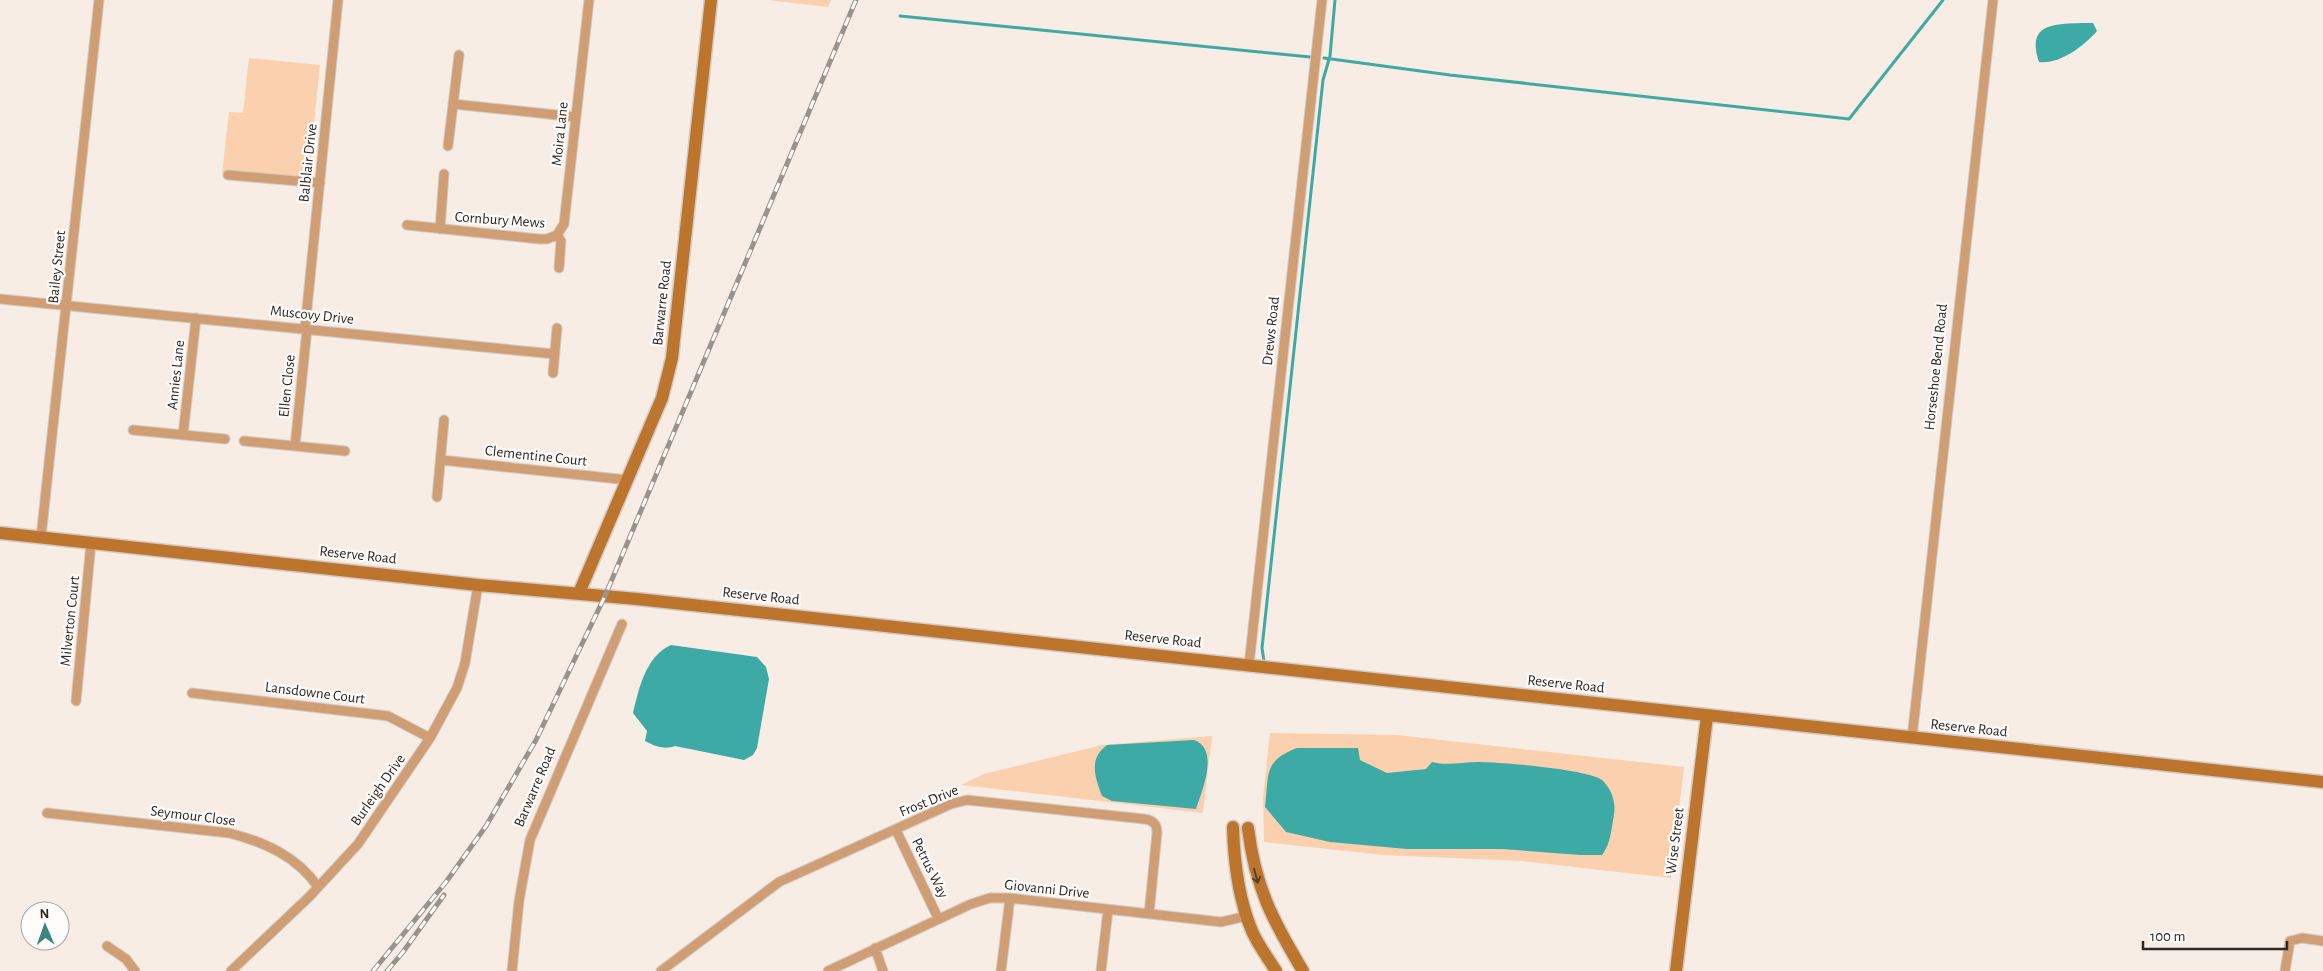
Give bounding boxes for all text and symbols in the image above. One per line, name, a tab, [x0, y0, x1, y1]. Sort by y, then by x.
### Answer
street label: Moira Lane	[549, 101, 571, 167]
street label: Balblair Drive	[296, 123, 320, 203]
street label: Cornbury Mews	[454, 209, 546, 231]
street label: Bailey Street	[46, 229, 68, 304]
street label: Barwarre Road	[650, 260, 674, 346]
street label: Drews Road	[1260, 295, 1282, 366]
street label: Muscovy Drive	[269, 303, 355, 327]
street label: Horseshoe Bend Road	[1922, 303, 1950, 431]
street label: Annies Lane	[165, 339, 187, 411]
street label: Ellen Close	[276, 354, 298, 418]
street label: Clementine Court	[484, 443, 588, 469]
street label: Reserve Road	[319, 543, 398, 567]
street label: Milverton Court	[58, 575, 82, 667]
street label: Reserve Road	[722, 584, 801, 608]
street label: Reserve Road	[1124, 627, 1203, 651]
street label: Reserve Road	[1527, 672, 1606, 696]
street label: Lansdowne Court	[264, 679, 366, 707]
street label: Reserve Road	[1930, 716, 2009, 740]
street label: Barwarre Road	[511, 745, 559, 829]
street label: Burleigh Drive	[348, 751, 408, 828]
street label: Frost Drive	[897, 782, 961, 820]
street label: Seymour Close	[150, 803, 236, 829]
street label: Wise Street	[1663, 806, 1687, 875]
street label: Petrus Way	[909, 835, 951, 901]
one-way arrow	[1252, 867, 1262, 883]
street label: Giovanni Drive	[1004, 877, 1090, 901]
north arrow	[20, 901, 70, 951]
text: N	[39, 907, 50, 921]
scale bar	[2143, 918, 2287, 950]
text: 100 m	[2150, 929, 2185, 944]

